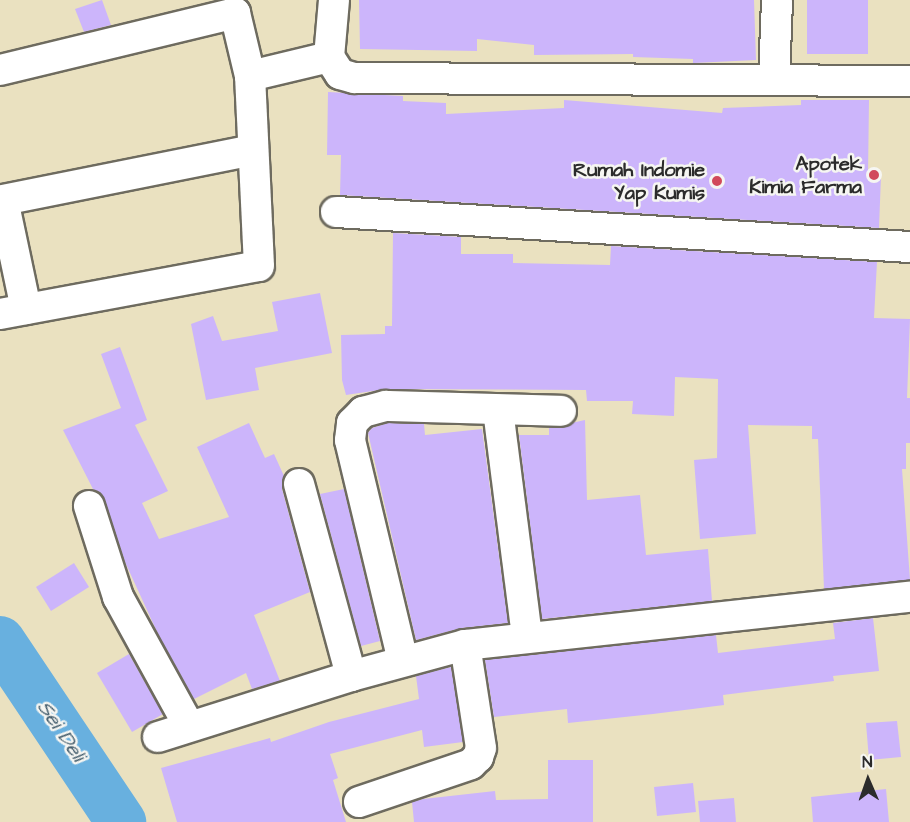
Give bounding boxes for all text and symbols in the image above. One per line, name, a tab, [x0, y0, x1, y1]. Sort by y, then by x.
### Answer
place label: Apotek Kimia Farma	[749, 152, 862, 199]
place label: Rumah Indomie Yap Kumis	[573, 158, 705, 205]
marker: Apotek Kimia Farma	[867, 168, 881, 182]
marker: Rumah Indomie Yap Kumis	[710, 174, 724, 188]
water label: Sei Deli	[32, 696, 90, 766]
north arrow	[838, 750, 898, 810]
text: N	[862, 751, 873, 773]

